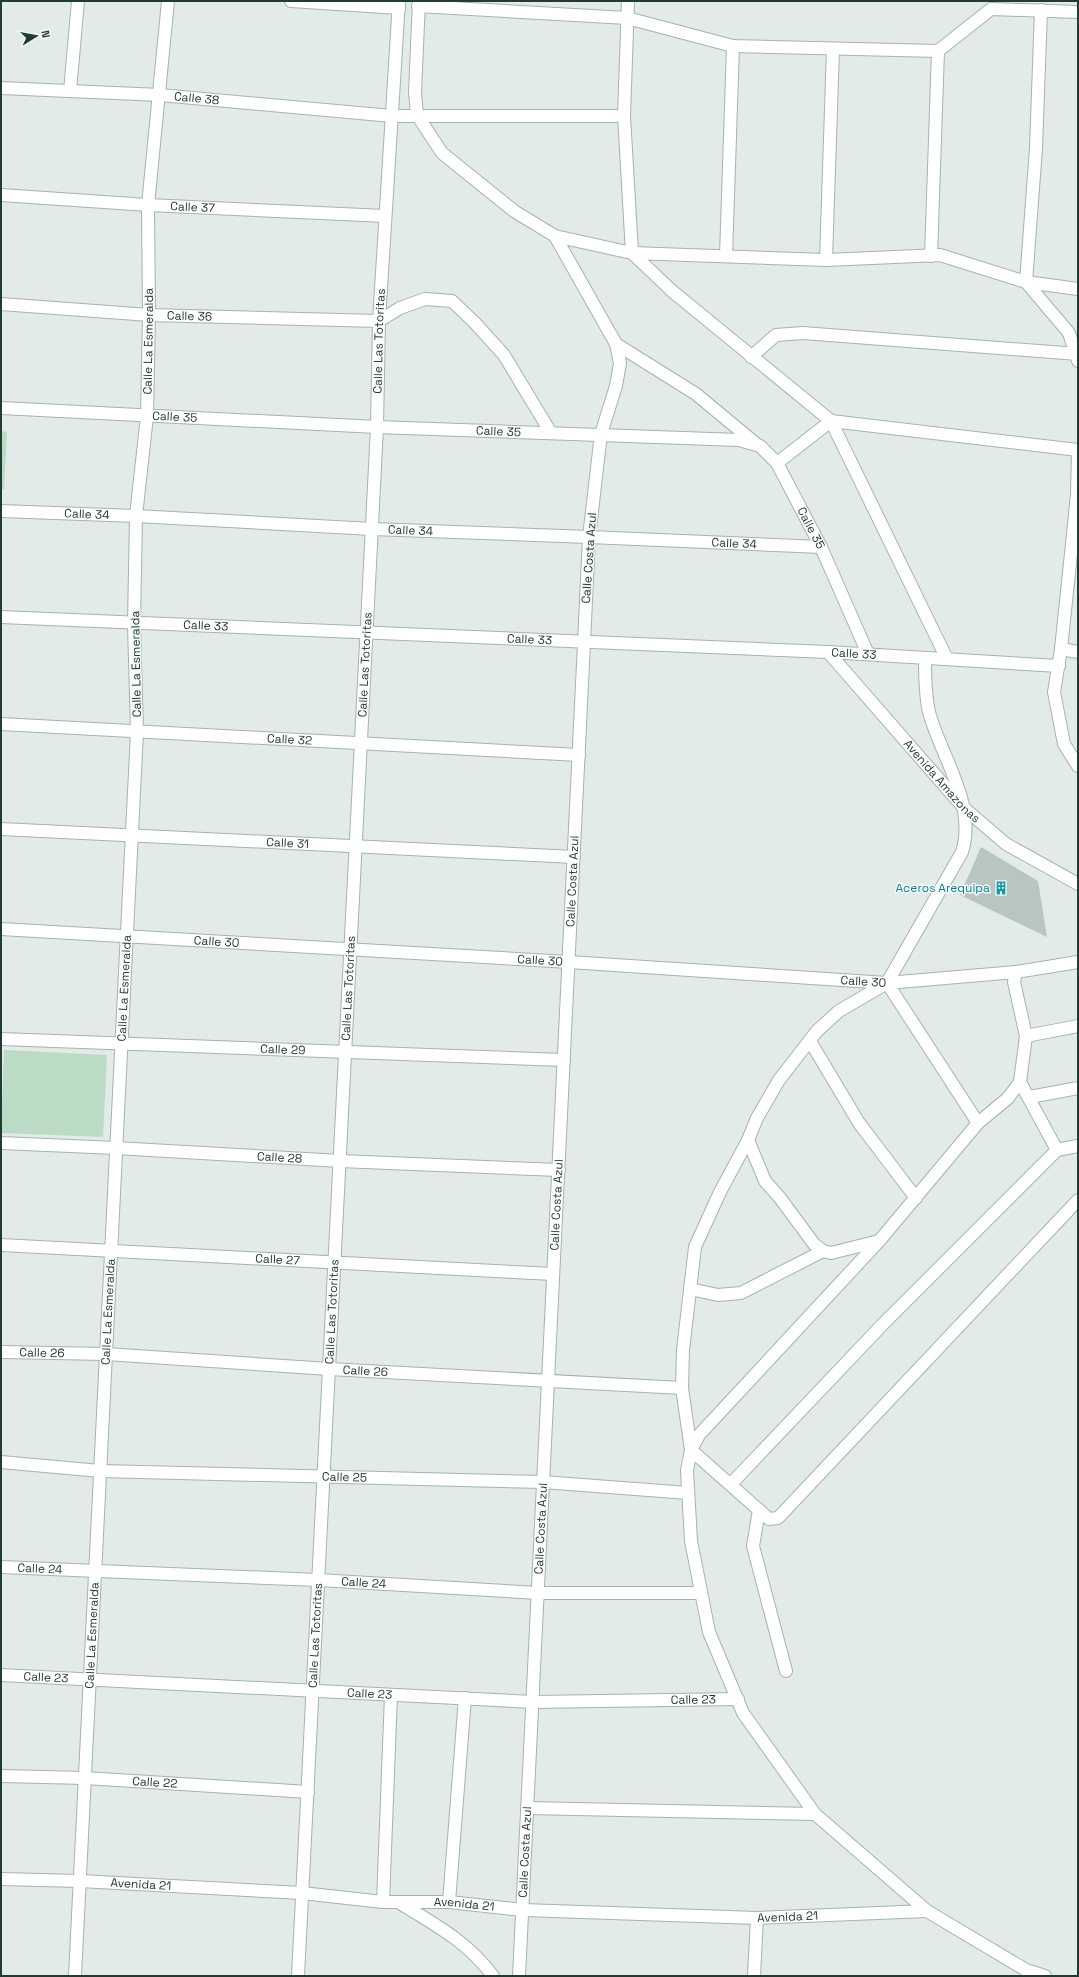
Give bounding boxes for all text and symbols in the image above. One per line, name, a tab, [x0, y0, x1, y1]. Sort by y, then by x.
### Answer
north arrow	[16, 16, 56, 56]
text: N	[38, 29, 53, 39]
street label: Calle 38	[173, 88, 220, 108]
street label: Calle 37	[170, 198, 216, 216]
street label: Calle La Esmeralda	[139, 288, 157, 395]
street label: Calle Las Totoritas	[370, 288, 389, 394]
street label: Calle 36	[167, 307, 212, 325]
street label: Calle 35	[152, 408, 198, 426]
street label: Calle 35	[476, 423, 521, 440]
street label: Calle 35	[793, 504, 829, 552]
street label: Calle 34	[64, 505, 110, 523]
street label: Calle Costa Azul	[578, 512, 600, 604]
street label: Calle 34	[387, 522, 434, 539]
street label: Calle 34	[711, 534, 758, 552]
street label: Calle La Esmeralda	[127, 611, 145, 717]
street label: Calle Las Totoritas	[354, 612, 376, 718]
street label: Calle 33	[183, 617, 229, 635]
street label: Calle 33	[507, 630, 552, 648]
street label: Calle 33	[831, 644, 877, 663]
street label: Calle 32	[267, 730, 313, 749]
street label: Avenida Amazonas	[900, 736, 984, 826]
street label: Calle 31	[266, 834, 309, 852]
street label: Calle Costa Azul	[562, 835, 583, 927]
place label: Aceros Arequipa	[896, 880, 990, 896]
building icon: Aceros Arequipa	[993, 880, 1009, 896]
street label: Calle 30	[193, 932, 240, 951]
street label: Calle La Esmeralda	[114, 934, 135, 1042]
street label: Calle Las Totoritas	[338, 935, 359, 1041]
street label: Calle 30	[517, 951, 563, 970]
street label: Calle 30	[840, 972, 887, 991]
street label: Calle 29	[260, 1041, 306, 1058]
street label: Calle 28	[256, 1148, 303, 1167]
street label: Calle Costa Azul	[546, 1159, 567, 1251]
street label: Calle 27	[255, 1250, 301, 1269]
street label: Calle La Esmeralda	[97, 1258, 119, 1365]
street label: Calle Las Totoritas	[321, 1259, 343, 1365]
street label: Calle 26	[19, 1344, 65, 1361]
street label: Calle 26	[342, 1362, 388, 1380]
street label: Calle 25	[322, 1469, 367, 1486]
street label: Calle Costa Azul	[531, 1482, 551, 1575]
street label: Calle 24	[17, 1560, 63, 1578]
street label: Calle 24	[341, 1573, 387, 1592]
street label: Calle La Esmeralda	[81, 1582, 103, 1689]
street label: Calle Las Totoritas	[305, 1582, 326, 1688]
street label: Calle 23	[23, 1668, 69, 1686]
street label: Calle 23	[347, 1685, 392, 1703]
street label: Calle 23	[671, 1691, 716, 1708]
street label: Calle 22	[132, 1773, 178, 1792]
street label: Calle Costa Azul	[515, 1806, 535, 1898]
street label: Avenida 21	[110, 1875, 172, 1894]
street label: Avenida 21	[434, 1894, 495, 1915]
street label: Avenida 21	[757, 1907, 818, 1926]

